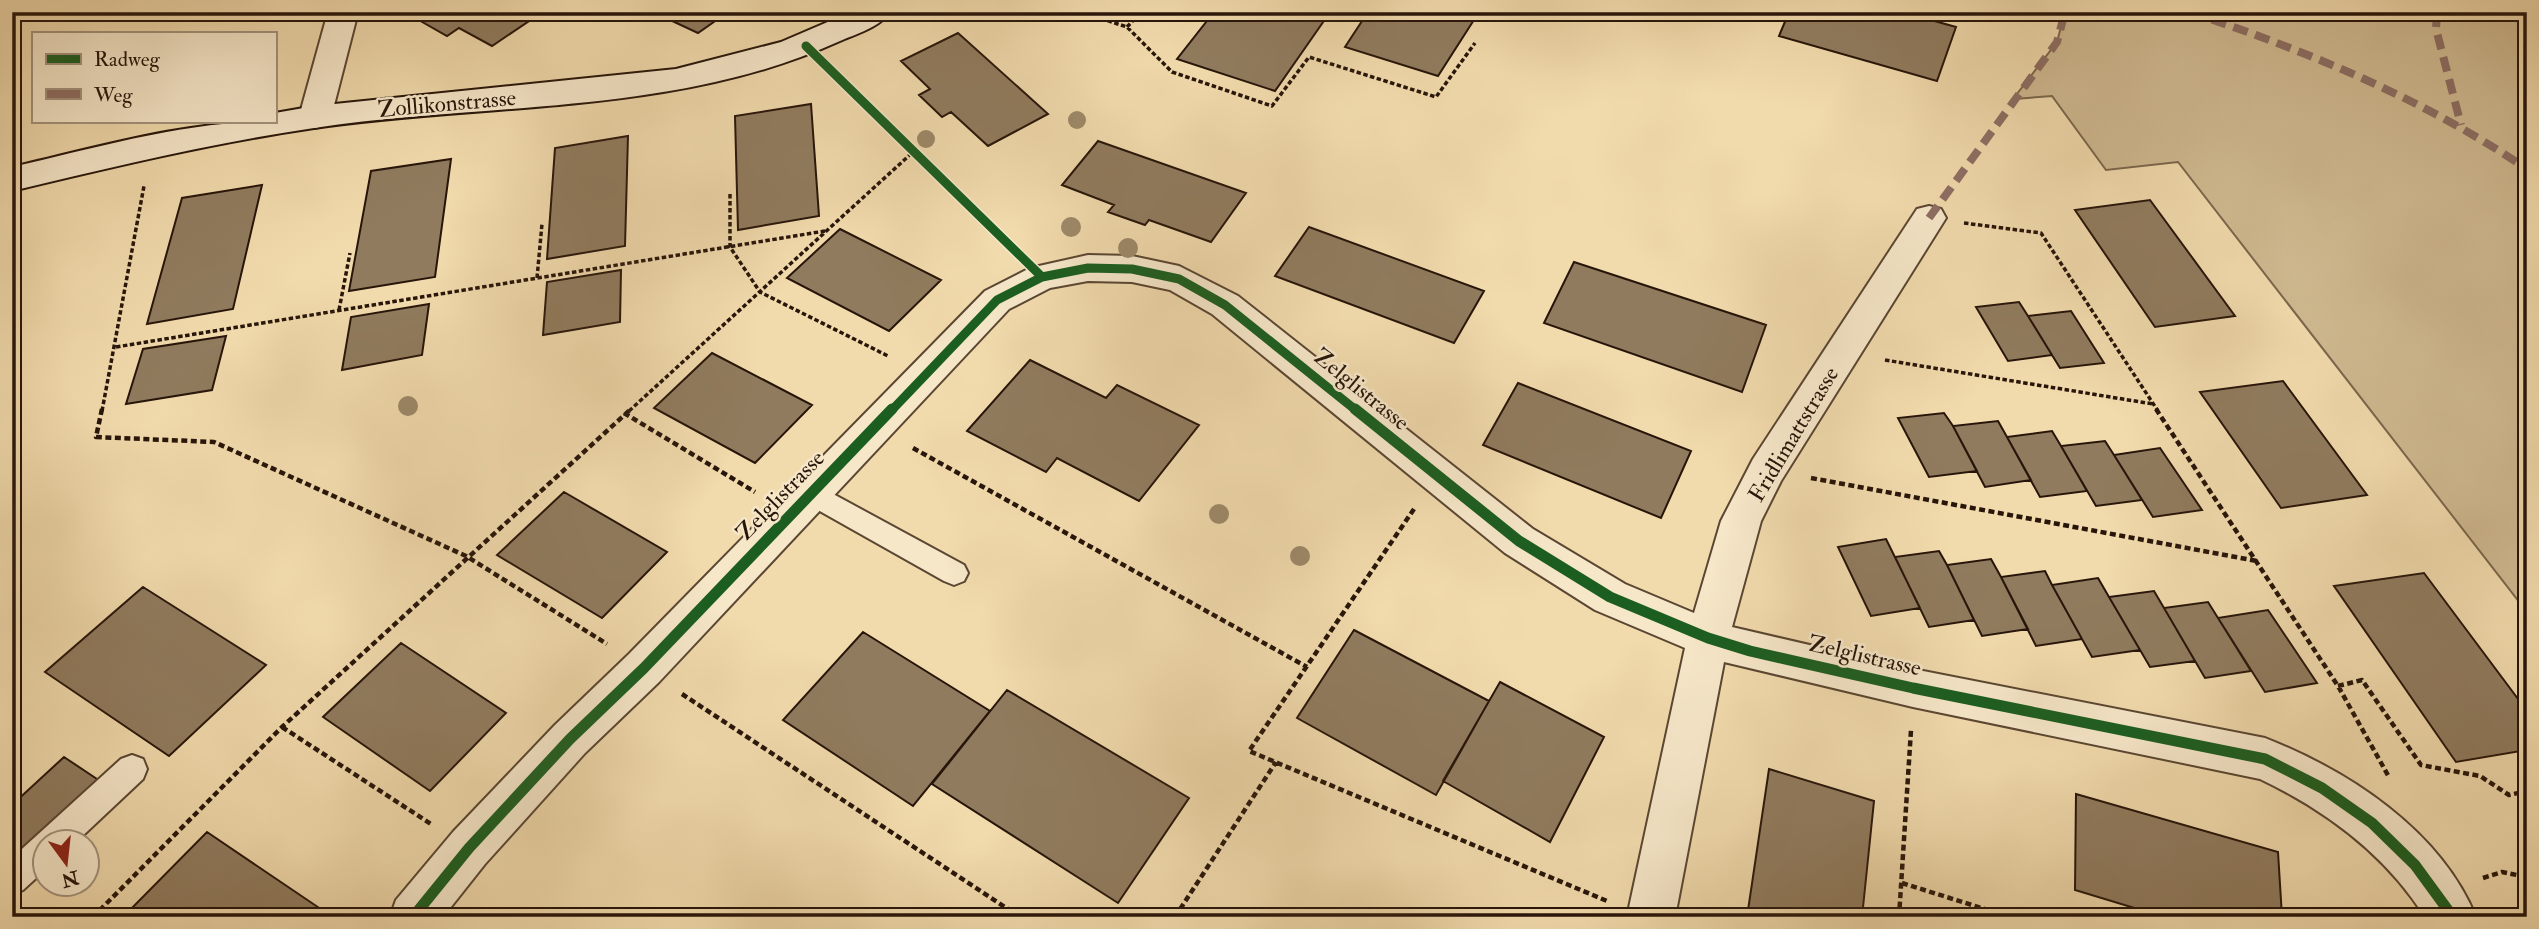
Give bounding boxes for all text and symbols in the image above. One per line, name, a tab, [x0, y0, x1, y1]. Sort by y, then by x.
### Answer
legend	[32, 32, 276, 122]
text: Radweg	[94, 46, 160, 73]
text: Weg	[93, 82, 133, 109]
street label: Zollikonstrasse	[377, 83, 518, 124]
street label: Zelglistrasse	[1308, 342, 1416, 437]
street label: Fridlimattstrasse	[1742, 361, 1845, 507]
street label: Zelglistrasse	[730, 444, 831, 547]
street label: Zelglistrasse	[1806, 628, 1924, 683]
north arrow	[32, 828, 102, 898]
text: N	[58, 864, 82, 893]

